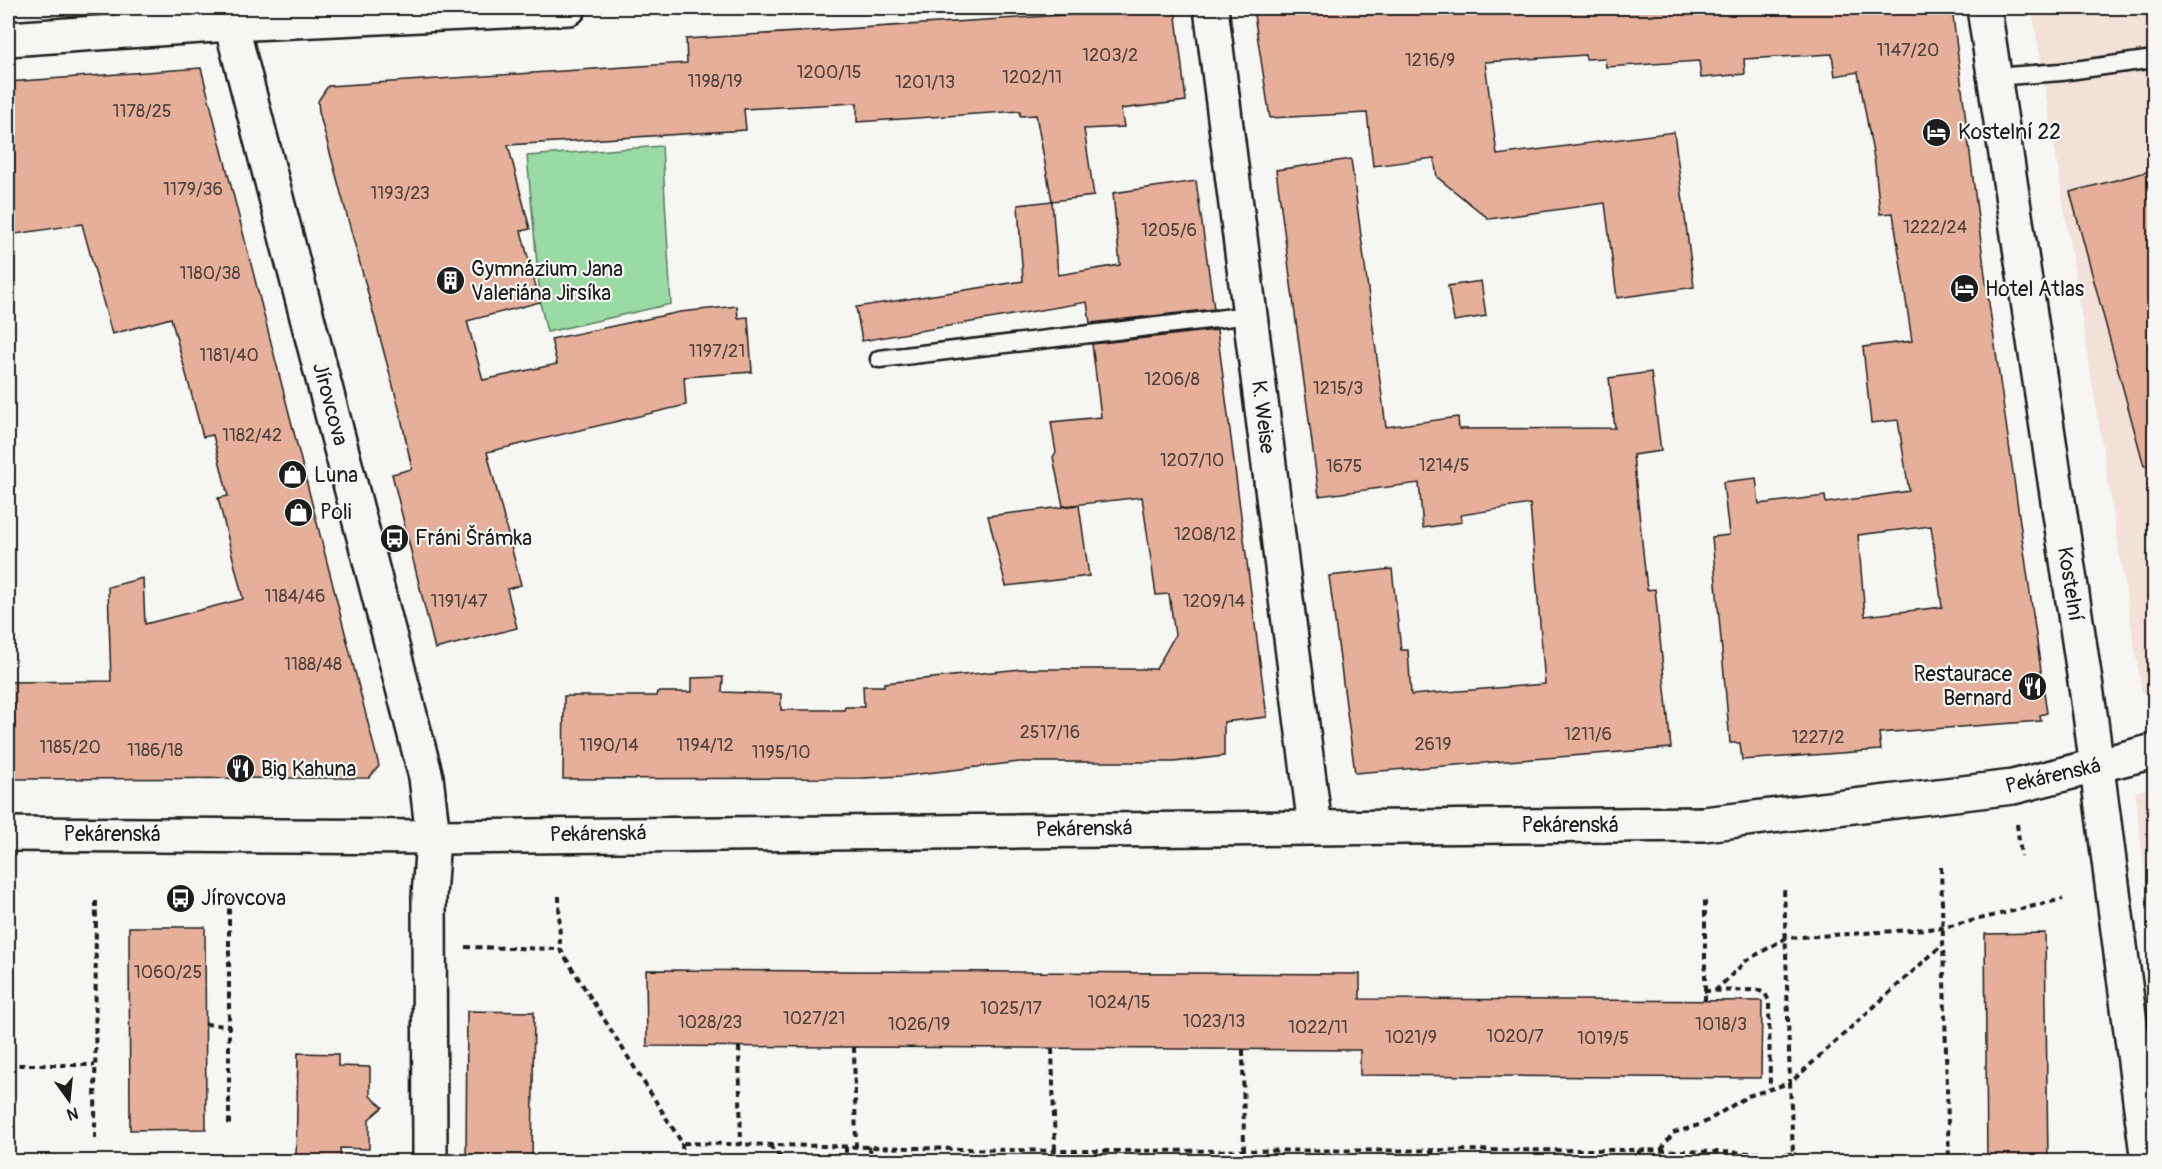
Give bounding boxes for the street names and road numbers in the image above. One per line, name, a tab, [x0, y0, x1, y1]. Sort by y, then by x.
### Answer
street label: Jírovcova	[306, 359, 354, 449]
street label: K. Weise	[1245, 379, 1281, 456]
street label: Kostelní	[2051, 545, 2089, 623]
street label: Pekárenská	[2003, 752, 2103, 800]
street label: Pekárenská	[1522, 812, 1618, 839]
street label: Pekárenská	[1035, 815, 1133, 843]
street label: Pekárenská	[549, 820, 647, 848]
street label: Pekárenská	[64, 821, 160, 848]

